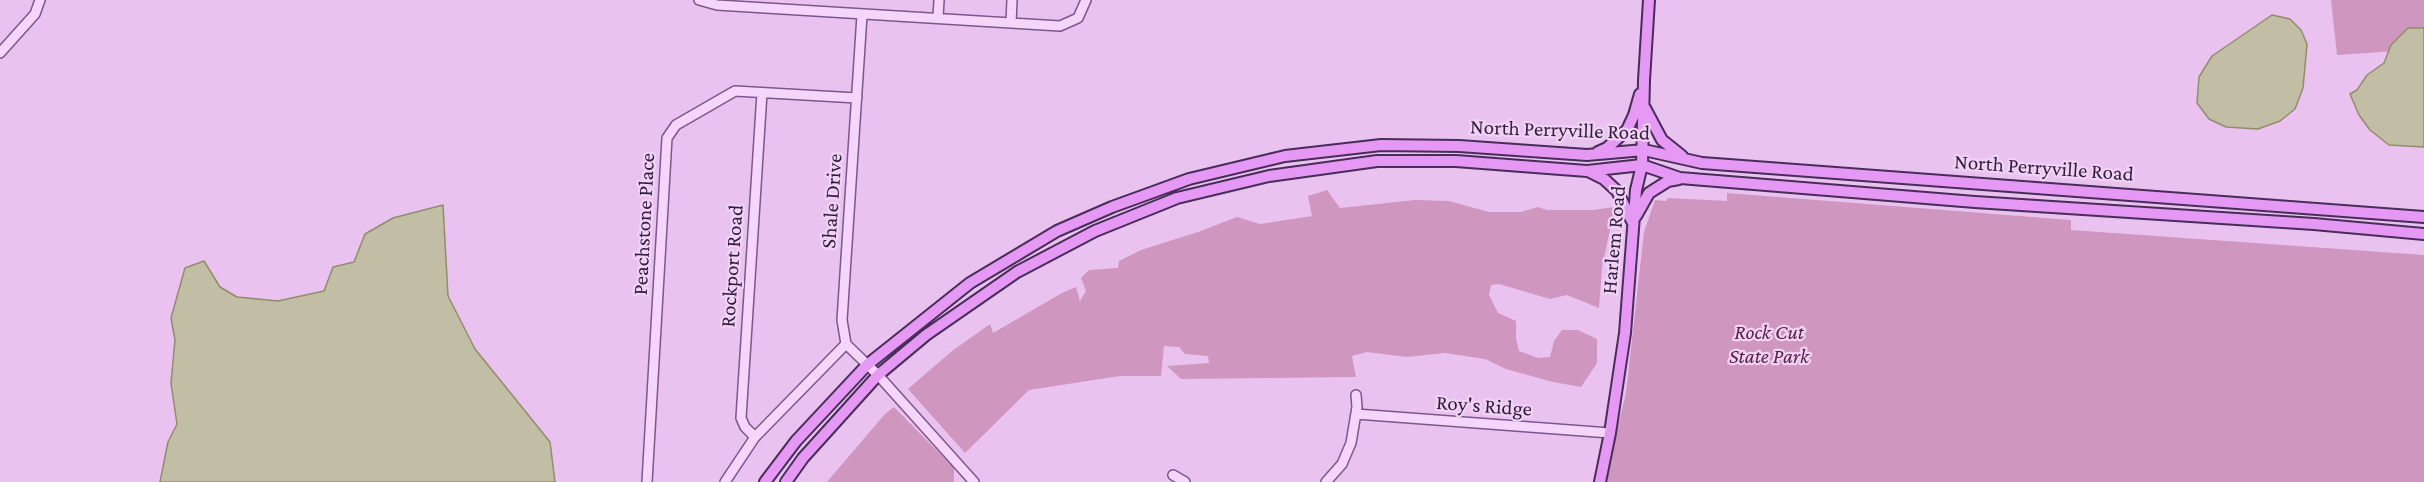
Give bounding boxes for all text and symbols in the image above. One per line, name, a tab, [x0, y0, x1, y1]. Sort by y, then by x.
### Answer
street label: North Perryville Road	[1470, 114, 1650, 146]
street label: North Perryville Road	[1953, 149, 2135, 187]
street label: Peachstone Place	[628, 152, 660, 296]
street label: Shale Drive	[816, 153, 848, 249]
street label: Harlem Road	[1597, 185, 1631, 295]
street label: Rockport Road	[715, 204, 749, 328]
park label: Rock Cut State Park	[1729, 320, 1809, 370]
street label: Roy's Ridge	[1435, 390, 1533, 422]

